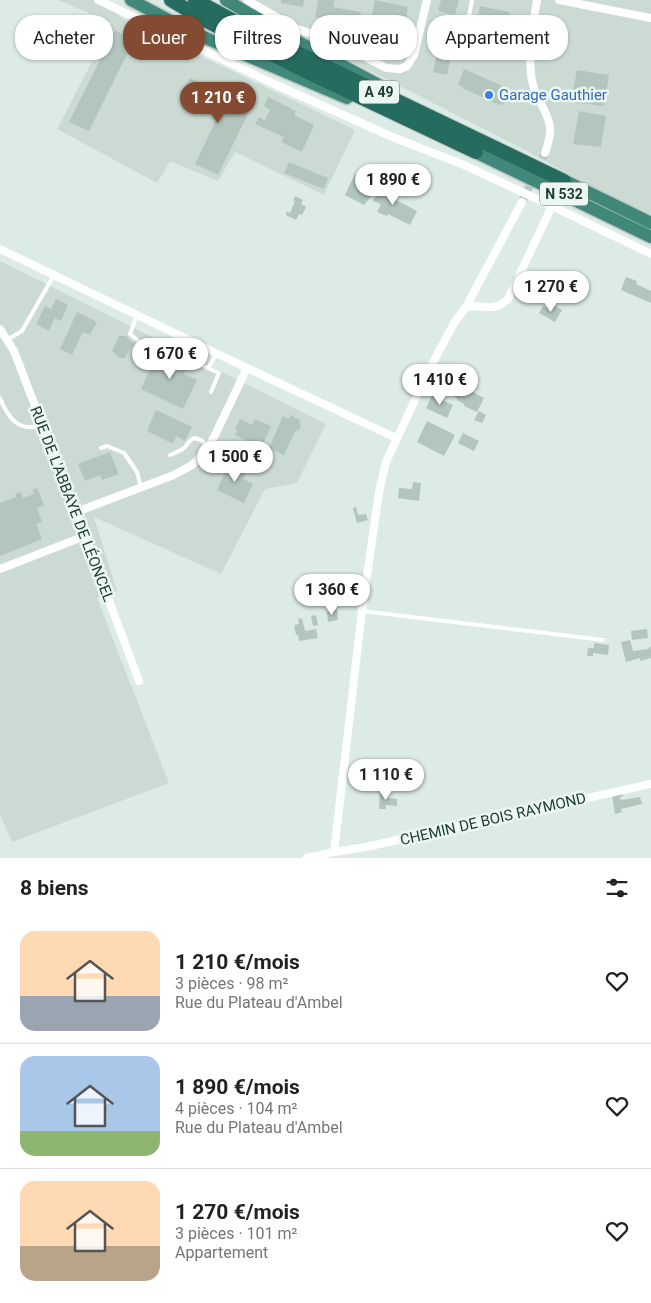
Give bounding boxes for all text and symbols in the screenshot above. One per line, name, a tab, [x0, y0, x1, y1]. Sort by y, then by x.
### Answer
chip: Acheter	[15, 15, 113, 60]
chip: Louer	[123, 15, 205, 60]
chip: Filtres	[215, 15, 300, 60]
chip: Nouveau	[310, 15, 417, 60]
chip: Appartement	[427, 15, 568, 60]
road number: A 49	[359, 80, 399, 104]
pin: 1 210 €	[172, 82, 264, 124]
place label: Garage Gauthier	[499, 86, 607, 104]
text: 1 210 €	[191, 88, 245, 107]
marker: Garage Gauthier	[483, 89, 495, 101]
pin: 1 890 €	[347, 164, 439, 206]
text: 1 890 €	[366, 170, 420, 189]
road number: N 532	[540, 182, 588, 205]
pin: 1 270 €	[505, 270, 597, 313]
text: 1 270 €	[524, 277, 578, 296]
pin: 1 670 €	[124, 338, 216, 380]
text: 1 670 €	[143, 344, 197, 363]
pin: 1 410 €	[394, 364, 486, 406]
text: 1 410 €	[413, 370, 467, 389]
street label: RUE DE L'ABBAYE DE LÉONCEL	[26, 404, 118, 604]
pin: 1 500 €	[189, 440, 281, 483]
text: 1 500 €	[208, 447, 262, 466]
pin: 1 360 €	[286, 574, 378, 616]
text: 1 360 €	[305, 580, 359, 599]
pin: 1 110 €	[340, 758, 432, 801]
text: 1 110 €	[359, 765, 413, 784]
street label: CHEMIN DE BOIS RAYMOND	[398, 789, 588, 849]
icon: filters	[603, 874, 631, 902]
text: 8 biens	[20, 876, 89, 900]
text: 1 210 €/mois	[175, 950, 300, 974]
icon: home	[60, 951, 120, 1011]
icon: heart	[603, 967, 631, 995]
text: 3 pièces · 98 m²	[175, 974, 288, 993]
text: Rue du Plateau d'Ambel	[175, 993, 343, 1012]
text: 1 890 €/mois	[175, 1075, 300, 1099]
icon: home	[60, 1076, 120, 1136]
icon: heart	[603, 1092, 631, 1120]
text: 4 pièces · 104 m²	[175, 1099, 297, 1118]
text: Rue du Plateau d'Ambel	[175, 1118, 343, 1137]
text: 1 270 €/mois	[175, 1200, 300, 1224]
icon: home	[60, 1201, 120, 1261]
icon: heart	[603, 1217, 631, 1245]
text: 3 pièces · 101 m²	[175, 1224, 297, 1243]
text: Appartement	[175, 1243, 268, 1262]

